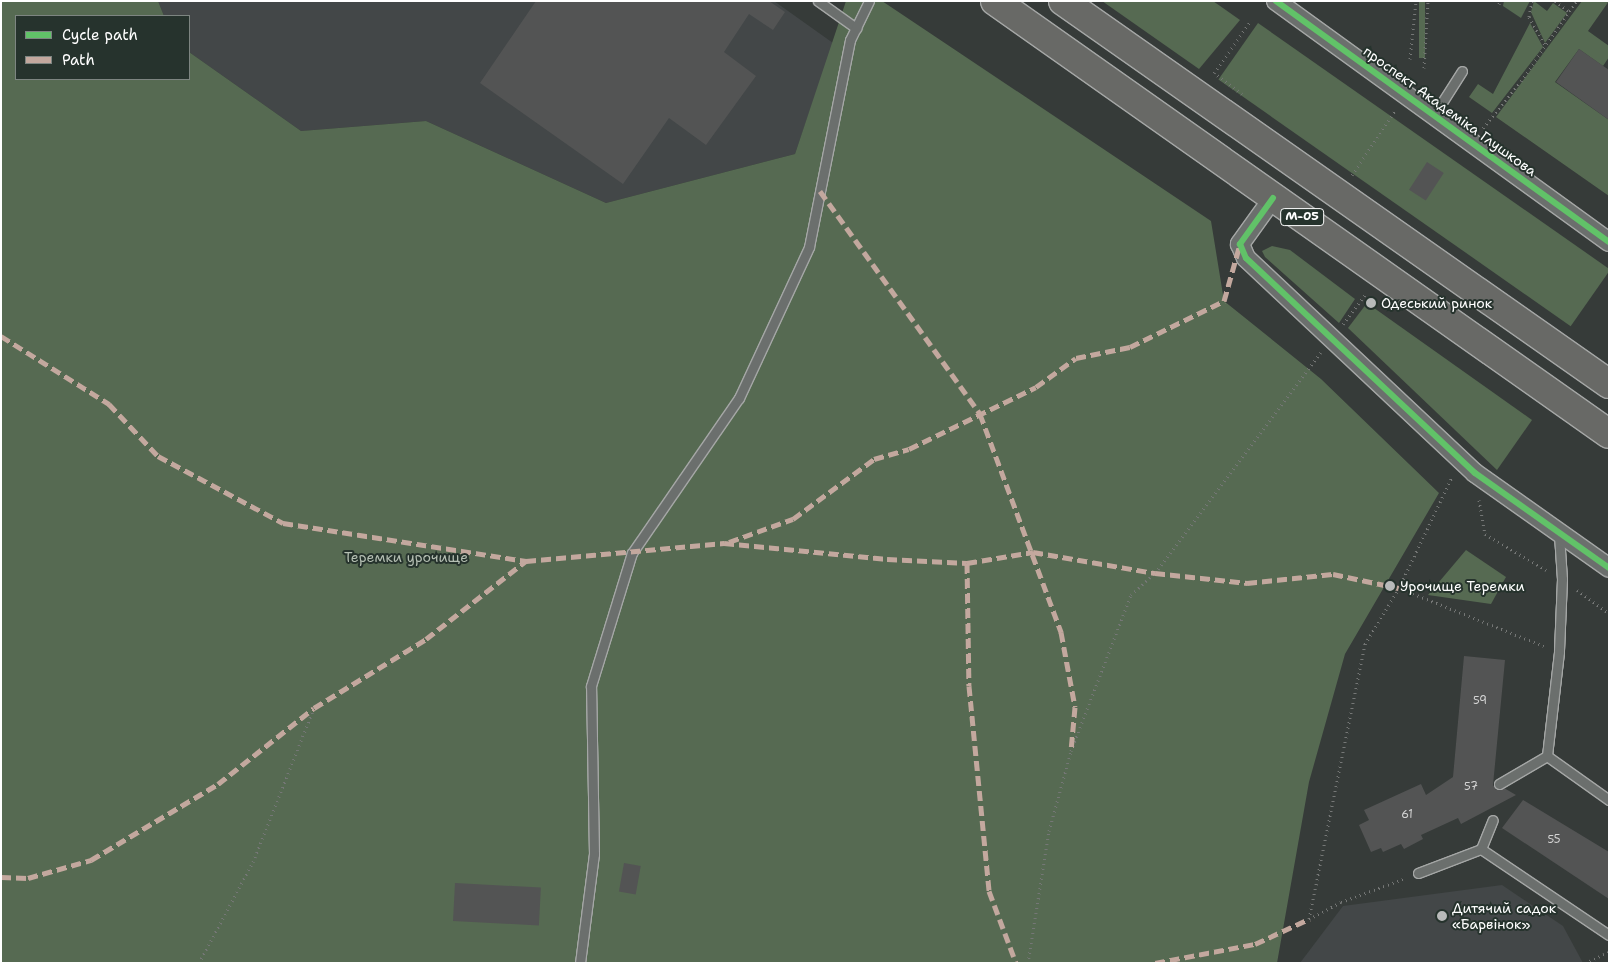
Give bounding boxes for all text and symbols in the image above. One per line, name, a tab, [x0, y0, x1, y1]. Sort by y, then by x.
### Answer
legend	[15, 15, 190, 80]
text: Cycle path	[62, 25, 138, 45]
street label: проспект Академіка Глушкова	[1360, 43, 1540, 179]
text: Path	[62, 50, 95, 70]
road number: М-05	[1280, 208, 1324, 226]
place label: Одеський ринок	[1381, 295, 1492, 311]
marker: Одеський ринок	[1365, 297, 1377, 309]
park label: Теремки урочище	[344, 549, 468, 565]
place label: Урочище Теремки	[1400, 578, 1525, 594]
marker: Урочище Теремки	[1384, 580, 1396, 592]
house number: 59	[1473, 694, 1487, 708]
house number: 57	[1464, 780, 1478, 794]
house number: 61	[1401, 808, 1413, 822]
house number: 55	[1547, 833, 1561, 847]
place label: Дитячий садок «Барвінок»	[1452, 900, 1556, 932]
marker: Дитячий садок «Барвінок»	[1436, 910, 1448, 922]

